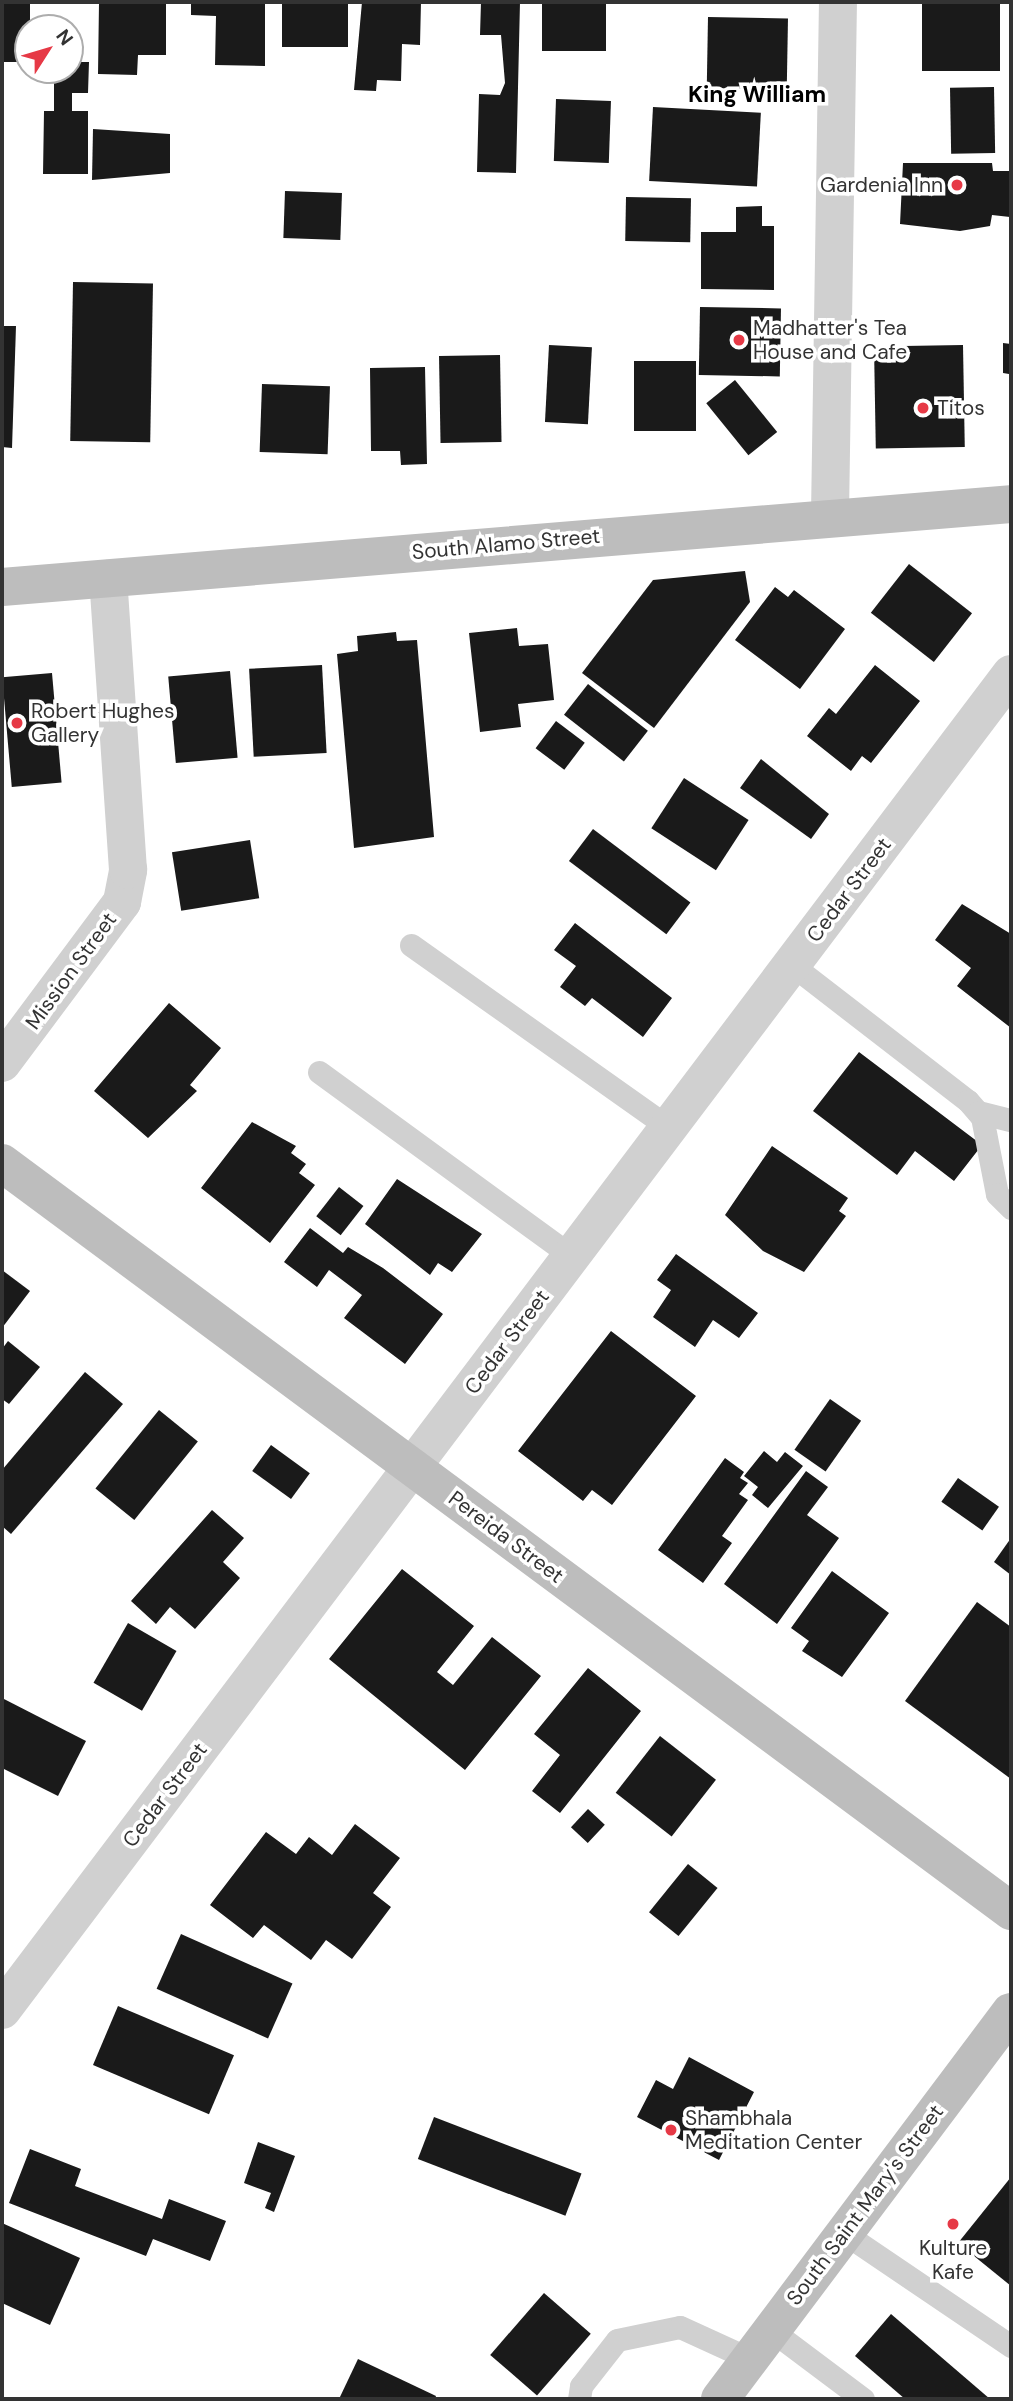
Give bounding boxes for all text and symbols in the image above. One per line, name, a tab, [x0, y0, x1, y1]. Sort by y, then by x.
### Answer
north arrow	[14, 14, 84, 84]
text: N	[50, 24, 79, 50]
district label: King William	[688, 80, 826, 108]
place label: Gardenia Inn	[820, 172, 943, 198]
marker: Gardenia Inn	[949, 177, 965, 193]
place label: Madhatter's Tea House and Cafe	[753, 315, 907, 365]
marker: Madhatter's Tea House and Cafe	[731, 332, 747, 348]
place label: Titos	[937, 395, 985, 421]
marker: Titos	[915, 400, 931, 416]
street label: South Alamo Street	[411, 523, 601, 565]
place label: Robert Hughes Gallery	[31, 698, 175, 748]
marker: Robert Hughes Gallery	[9, 715, 25, 731]
street label: Cedar Street	[801, 833, 897, 947]
street label: Mission Street	[20, 908, 122, 1034]
street label: Cedar Street	[459, 1285, 555, 1399]
street label: Pereida Street	[443, 1486, 569, 1588]
street label: Cedar Street	[117, 1738, 213, 1852]
street label: South Saint Mary's Street	[781, 2100, 949, 2310]
place label: Shambhala Meditation Center	[685, 2105, 862, 2155]
marker: Shambhala Meditation Center	[663, 2122, 679, 2138]
marker: Kulture Kafe	[945, 2216, 961, 2232]
place label: Kulture Kafe	[919, 2235, 987, 2285]

